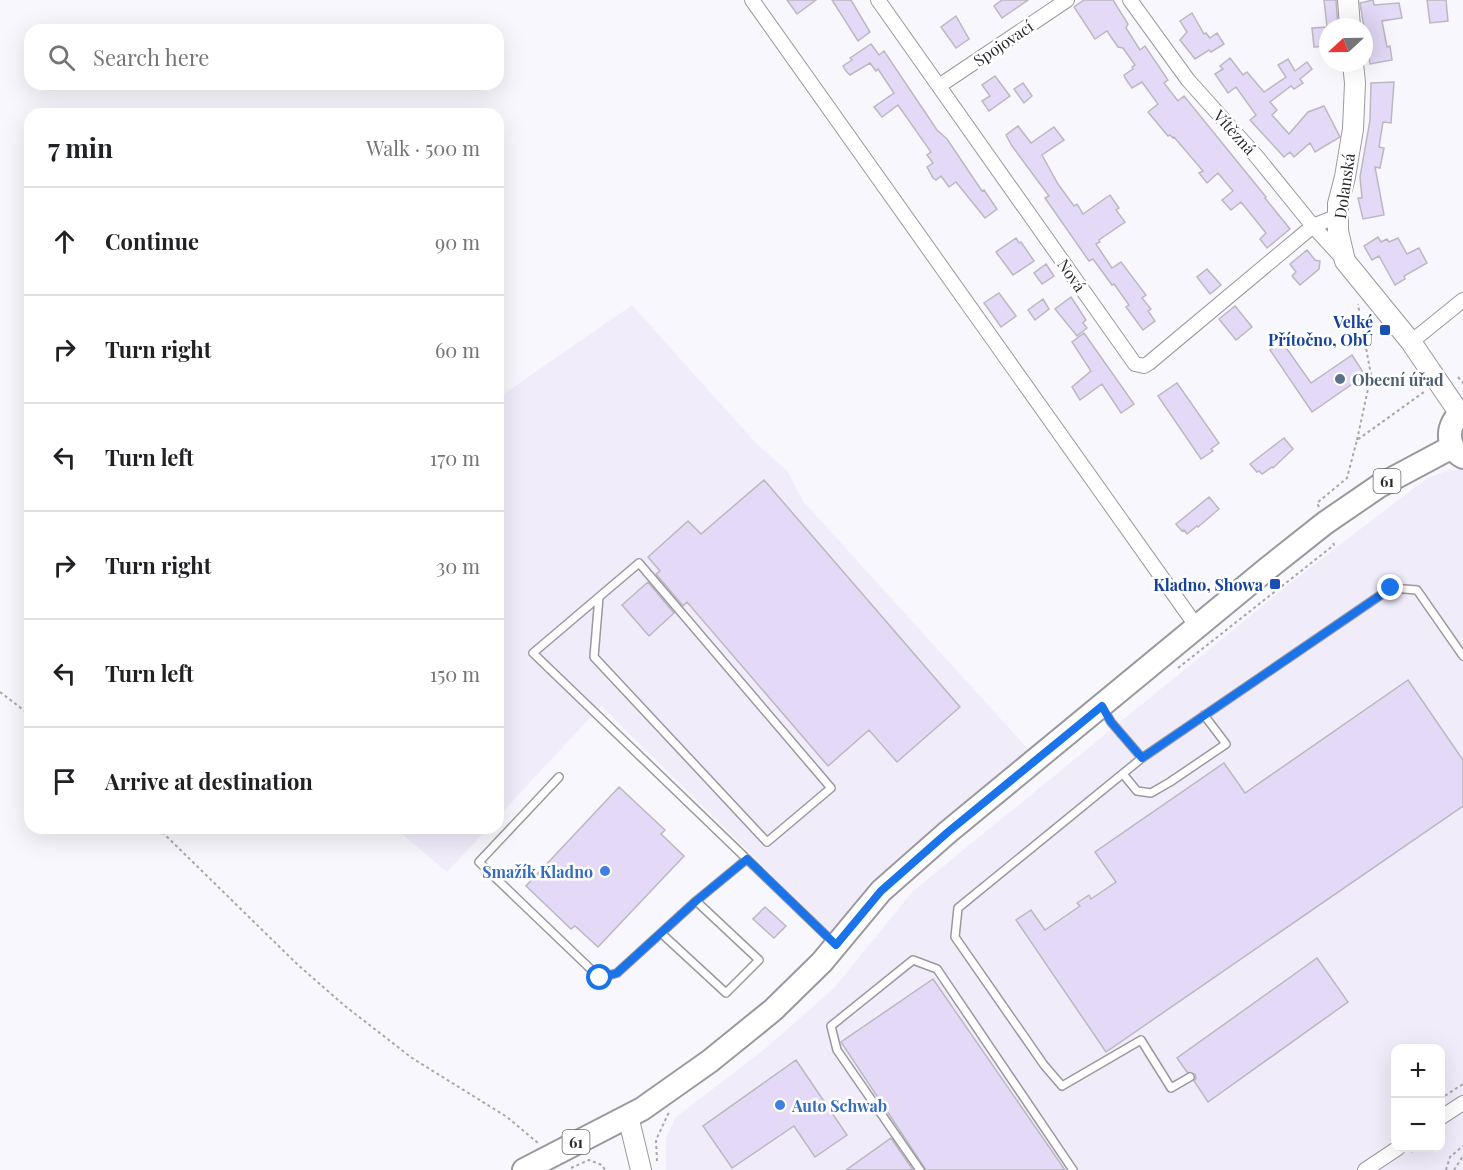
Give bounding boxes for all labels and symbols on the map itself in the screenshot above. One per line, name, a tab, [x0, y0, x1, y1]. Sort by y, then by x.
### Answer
street label: Spojovací	[969, 15, 1037, 71]
north arrow	[1319, 18, 1373, 72]
street label: Vítězná	[1209, 104, 1261, 159]
street label: Dolanská	[1329, 152, 1359, 220]
street label: Nová	[1053, 254, 1091, 296]
place label: Velké Přítočno, ObÚ	[1268, 311, 1373, 350]
marker: Velké Přítočno, ObÚ	[1378, 323, 1392, 337]
place label: Obecní úřad	[1352, 369, 1444, 390]
marker: Obecní úřad	[1333, 372, 1347, 386]
road number: 61	[1374, 469, 1400, 493]
place label: Kladno, Showa	[1153, 574, 1264, 595]
route end	[1377, 574, 1403, 600]
marker: Kladno, Showa	[1268, 577, 1282, 591]
place label: Smažík Kladno	[482, 861, 593, 882]
marker: Smažík Kladno	[598, 864, 612, 878]
route start	[586, 964, 612, 990]
place label: Auto Schwab	[791, 1095, 887, 1116]
marker: Auto Schwab	[773, 1098, 787, 1112]
road number: 61	[562, 1130, 590, 1154]

